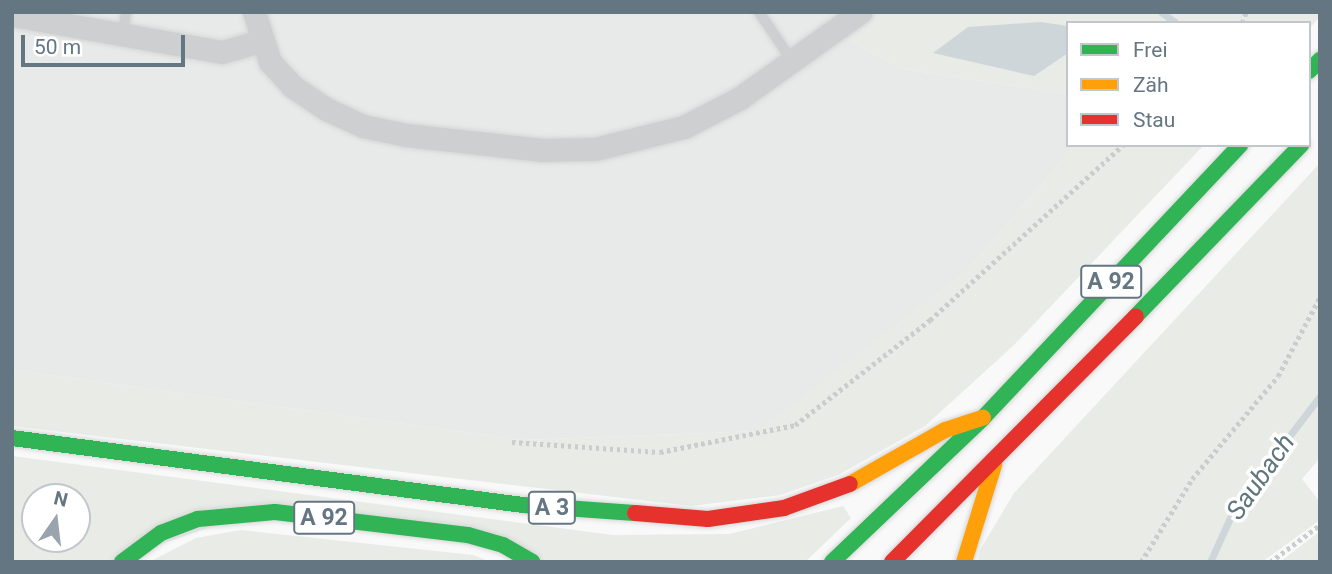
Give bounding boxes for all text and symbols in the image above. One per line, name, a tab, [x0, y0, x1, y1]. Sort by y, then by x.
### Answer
scale bar	[24, 21, 189, 65]
legend	[1066, 21, 1311, 147]
text: 50 m	[34, 35, 81, 59]
text: Frei	[1133, 38, 1168, 62]
text: Zäh	[1133, 73, 1169, 97]
text: Stau	[1133, 108, 1175, 132]
road number: A 92	[1080, 262, 1142, 302]
water label: Saubach	[1220, 428, 1302, 526]
north arrow	[21, 483, 91, 553]
text: N	[51, 486, 70, 512]
road number: A 3	[528, 488, 576, 528]
road number: A 92	[292, 498, 356, 538]

